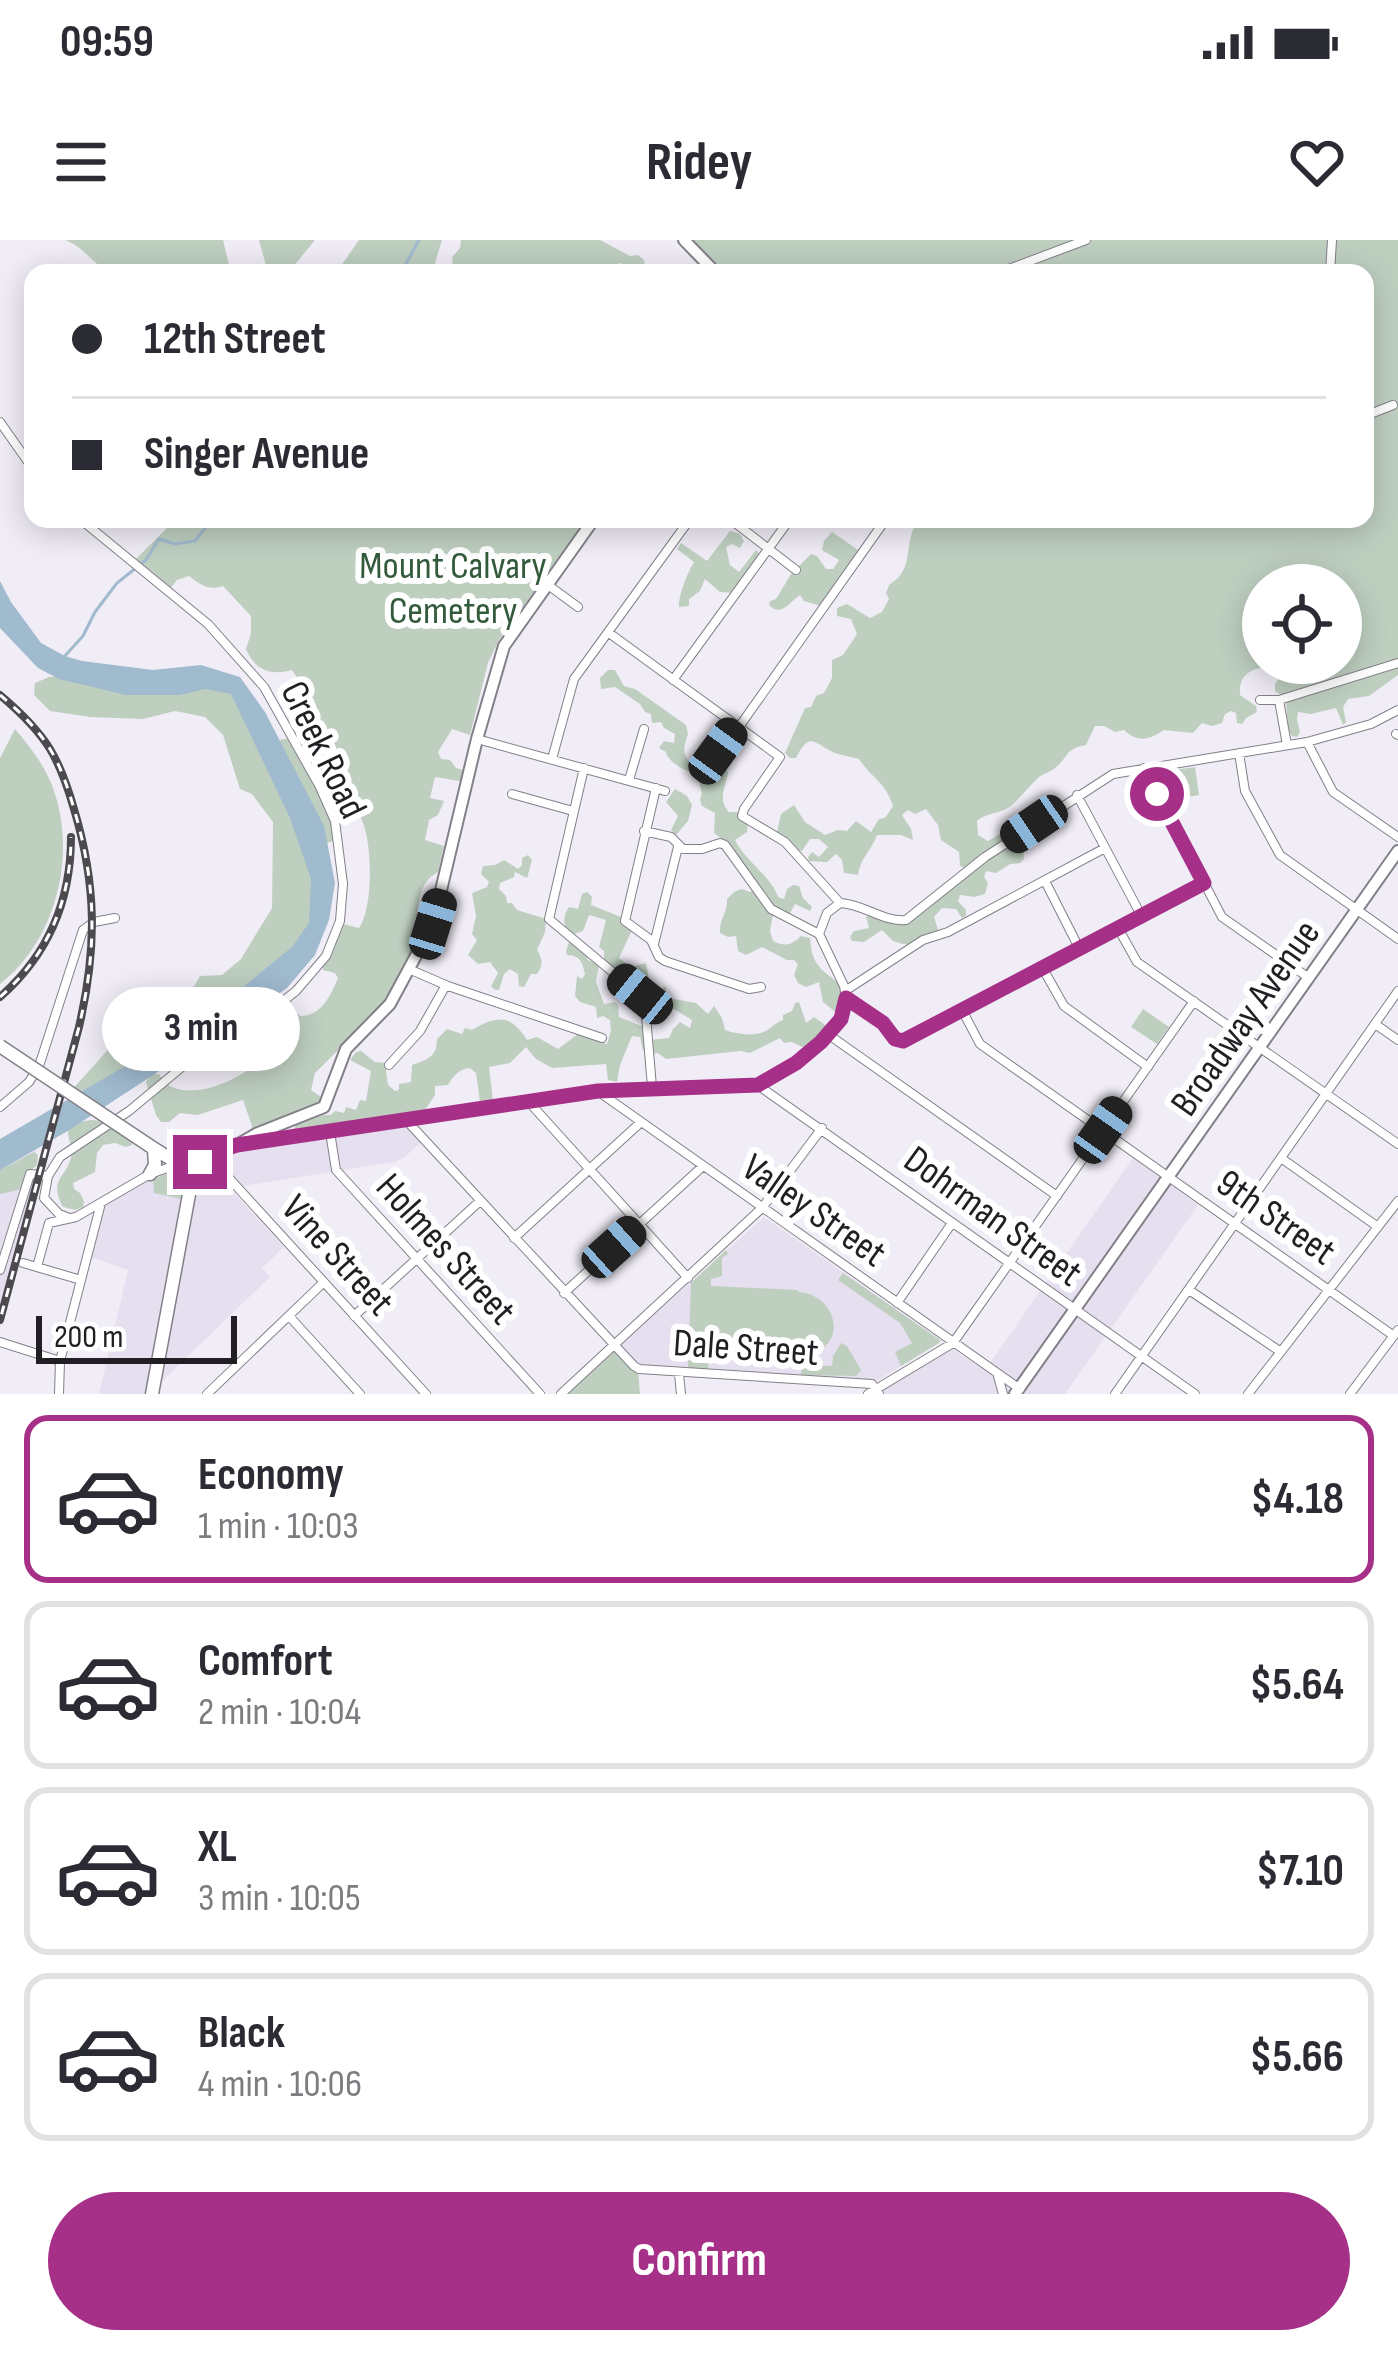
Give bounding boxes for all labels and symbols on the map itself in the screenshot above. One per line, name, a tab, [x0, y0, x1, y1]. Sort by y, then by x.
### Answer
park label: Mount Calvary Cemetery	[359, 543, 547, 635]
street label: Creek Road	[269, 674, 376, 826]
car	[682, 711, 754, 791]
route start	[1130, 767, 1184, 821]
car	[994, 789, 1074, 859]
car	[405, 884, 461, 964]
street label: Broadway Avenue	[1161, 912, 1331, 1125]
car	[601, 957, 679, 1031]
callout: 3 min	[101, 988, 299, 1072]
car	[1068, 1090, 1138, 1170]
route end	[173, 1135, 227, 1189]
street label: Dohrman Street	[894, 1137, 1091, 1297]
street label: Valley Street	[733, 1145, 895, 1278]
street label: 9th Street	[1207, 1160, 1344, 1276]
street label: Holmes Street	[365, 1165, 525, 1335]
street label: Vine Street	[271, 1186, 403, 1326]
car	[575, 1210, 653, 1284]
scale bar	[36, 1310, 237, 1363]
street label: Dale Street	[672, 1320, 820, 1377]

